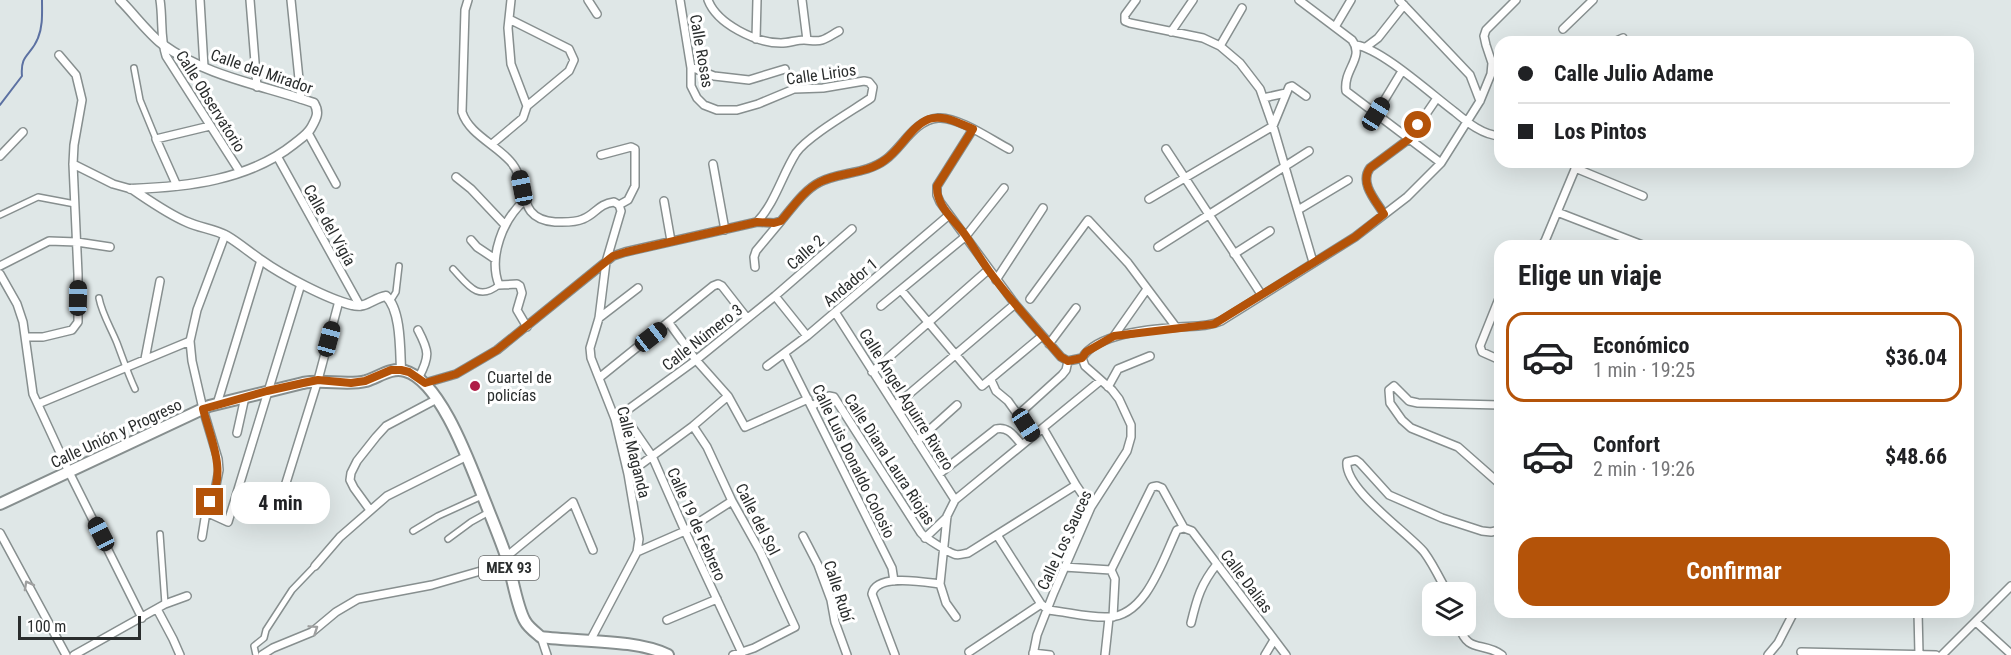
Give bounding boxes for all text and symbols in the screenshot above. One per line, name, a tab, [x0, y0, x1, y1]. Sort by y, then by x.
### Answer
street label: Calle Rosas	[686, 13, 717, 89]
street label: Calle del Mirador	[208, 45, 316, 98]
street label: Calle Observatorio	[172, 47, 249, 156]
street label: Calle Lirios	[785, 60, 857, 89]
text: Calle Julio Adame	[1554, 61, 1714, 86]
car	[1359, 94, 1393, 134]
route start	[1404, 111, 1431, 138]
text: Los Pintos	[1554, 119, 1647, 144]
car	[510, 169, 534, 207]
street label: Calle del Vigía	[299, 181, 360, 269]
street label: Calle 2	[783, 231, 828, 274]
street label: Andador 1	[819, 254, 881, 311]
text: Elige un viaje	[1518, 260, 1662, 292]
car	[69, 280, 87, 316]
street label: Calle Número 3	[658, 300, 746, 375]
car	[316, 319, 342, 359]
car	[631, 319, 671, 355]
street label: Calle Ángel Aguirre Rivero	[855, 325, 958, 474]
icon: car	[1521, 330, 1575, 384]
text: Económico	[1593, 333, 1689, 358]
text: $36.04	[1885, 345, 1947, 370]
text: 1 min · 19:25	[1593, 358, 1695, 382]
place label: Cuartel de policías	[487, 368, 552, 405]
marker: Cuartel de policías	[468, 379, 482, 393]
street label: Calle Luis Donaldo Colosio	[808, 381, 899, 541]
street label: Calle Diana Laura Riojas	[840, 390, 939, 528]
street label: Calle Unión y Progreso	[48, 395, 185, 472]
street label: Calle Maganda	[613, 404, 654, 500]
car	[1009, 405, 1043, 445]
icon: car	[1521, 429, 1575, 483]
text: Confort	[1593, 432, 1660, 457]
text: $48.66	[1885, 444, 1947, 469]
text: 2 min · 19:26	[1593, 457, 1695, 481]
street label: Calle 19 de Febrero	[663, 465, 730, 584]
street label: Calle del Sol	[731, 480, 784, 558]
callout: 4 min	[231, 481, 330, 523]
street label: Calle Los Sauces	[1033, 487, 1096, 593]
route end	[196, 488, 223, 515]
text: 4 min	[258, 491, 303, 515]
car	[85, 514, 117, 554]
button: Confirmar	[1518, 537, 1950, 606]
street label: Calle Dalias	[1217, 546, 1277, 617]
road number: MEX 93	[479, 556, 539, 580]
street label: Calle Rubí	[820, 558, 858, 625]
one-way arrow	[24, 581, 35, 591]
map controls	[1422, 582, 1476, 636]
button: layers	[1422, 582, 1476, 636]
scale bar	[18, 613, 141, 640]
text: 100 m	[27, 617, 66, 636]
one-way arrow	[308, 625, 318, 637]

